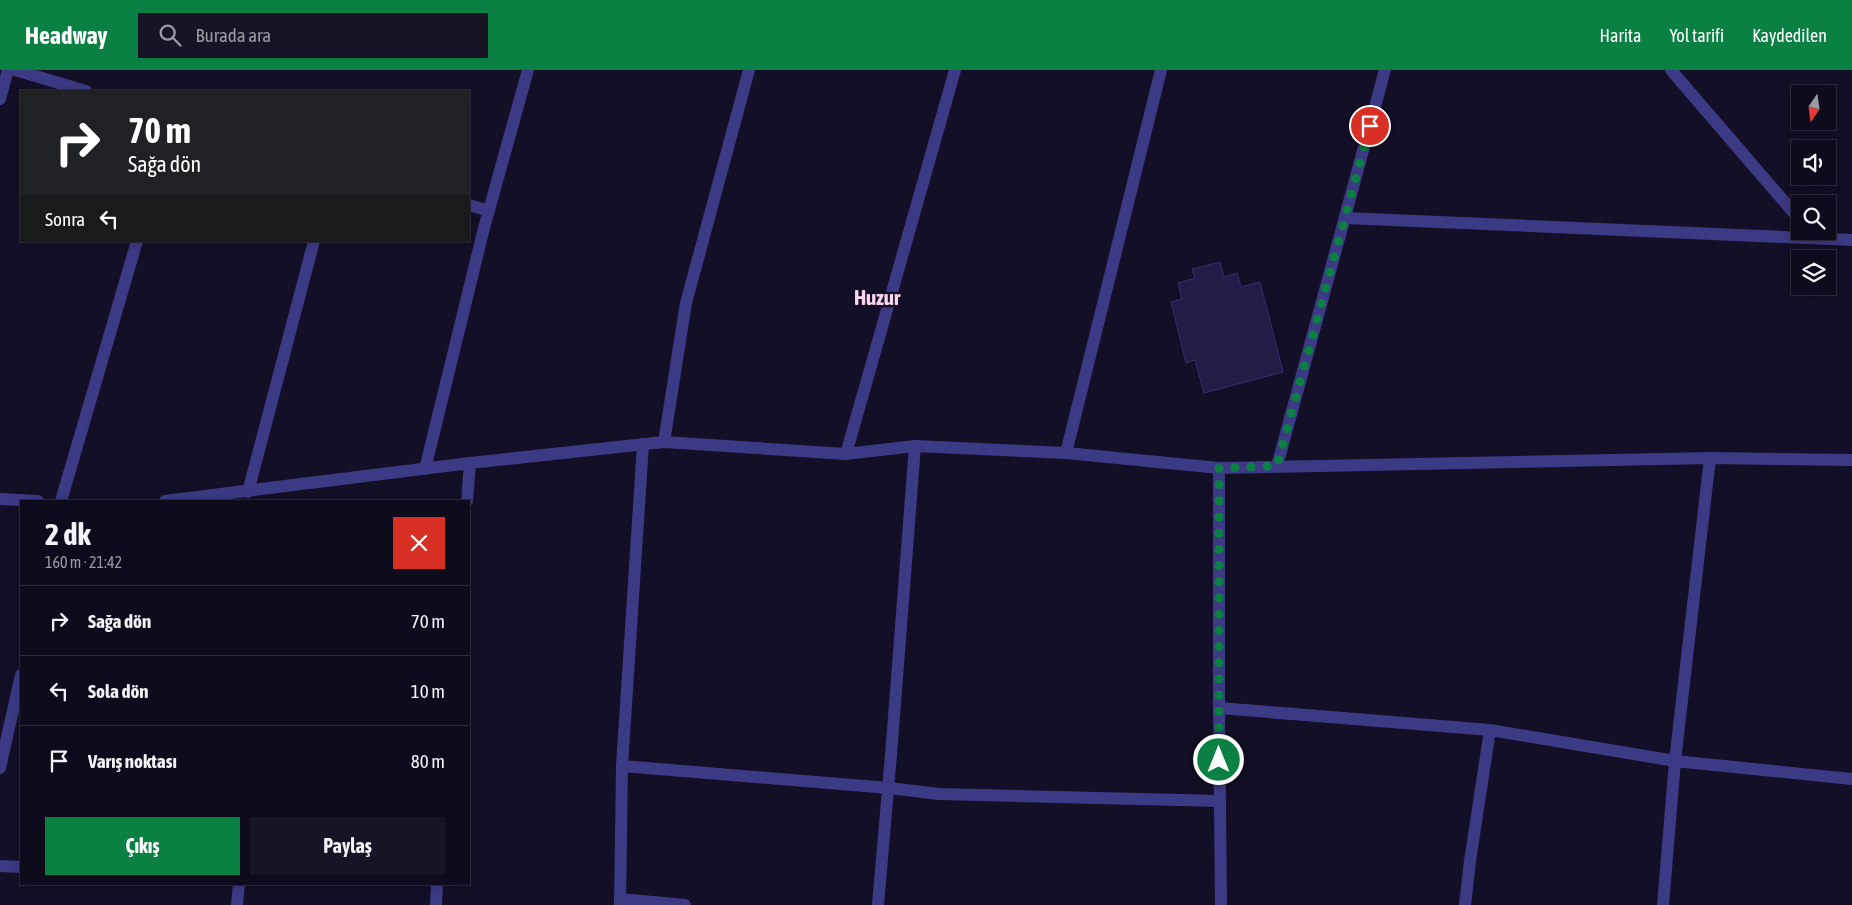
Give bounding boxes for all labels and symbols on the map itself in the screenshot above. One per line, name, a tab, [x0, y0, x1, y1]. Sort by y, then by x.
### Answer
north arrow	[1791, 85, 1836, 130]
pin	[1349, 105, 1391, 147]
district label: Huzur	[854, 285, 901, 309]
position arrow	[1192, 733, 1244, 785]

